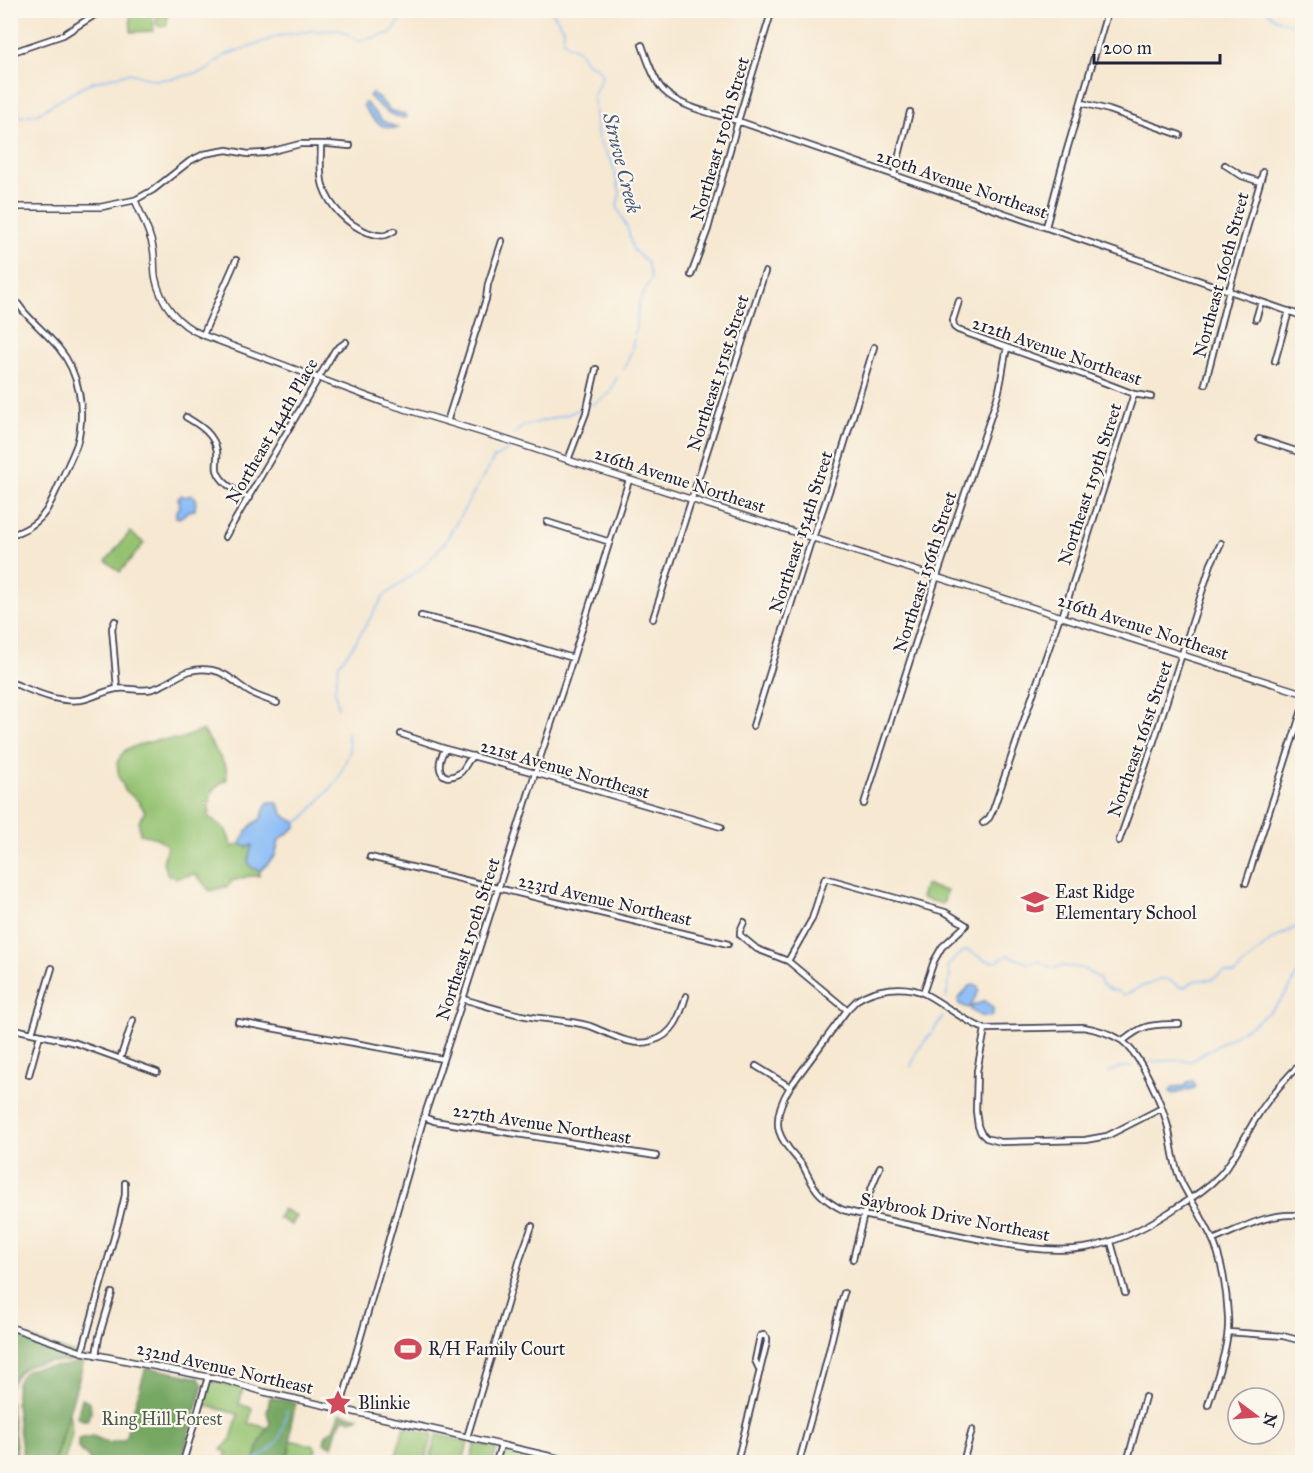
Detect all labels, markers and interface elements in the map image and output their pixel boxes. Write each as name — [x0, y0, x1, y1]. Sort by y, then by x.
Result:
scale bar — [1094, 27, 1220, 65]
text: 200 m — [1103, 37, 1152, 59]
street label: Northeast 150th Street — [686, 54, 754, 224]
water label: Struve Creek — [598, 109, 646, 216]
street label: 210th Avenue Northeast — [873, 144, 1051, 224]
street label: Northeast 160th Street — [1188, 189, 1254, 360]
street label: Northeast 151st Street — [682, 291, 754, 454]
street label: 212th Avenue Northeast — [969, 312, 1145, 391]
street label: Northeast 144th Place — [221, 354, 323, 508]
street label: Northeast 159th Street — [1053, 400, 1127, 568]
street label: 216th Avenue Northeast — [592, 442, 769, 518]
street label: Northeast 154th Street — [764, 448, 838, 616]
street label: Northeast 156th Street — [888, 488, 962, 656]
street label: 216th Avenue Northeast — [1055, 589, 1232, 665]
street label: Northeast 161st Street — [1103, 657, 1177, 820]
street label: 221st Avenue Northeast — [478, 734, 653, 804]
street label: Northeast 150th Street — [431, 854, 505, 1023]
street label: 223rd Avenue Northeast — [516, 869, 695, 931]
place label: East Ridge Elementary School — [1055, 881, 1197, 924]
school or university icon: East Ridge Elementary School — [1020, 887, 1050, 917]
street label: 227th Avenue Northeast — [451, 1099, 633, 1149]
street label: Saybrook Drive Northeast — [858, 1188, 1052, 1246]
sports icon: R/H Family Court — [393, 1334, 423, 1364]
street label: 232nd Avenue Northeast — [134, 1337, 316, 1399]
place label: R/H Family Court — [428, 1338, 566, 1360]
north arrow — [1226, 1386, 1286, 1446]
place icon: Blinkie — [323, 1388, 353, 1418]
place label: Blinkie — [358, 1392, 410, 1414]
park label: Ring Hill Forest — [101, 1408, 223, 1431]
text: N — [1259, 1411, 1281, 1430]

